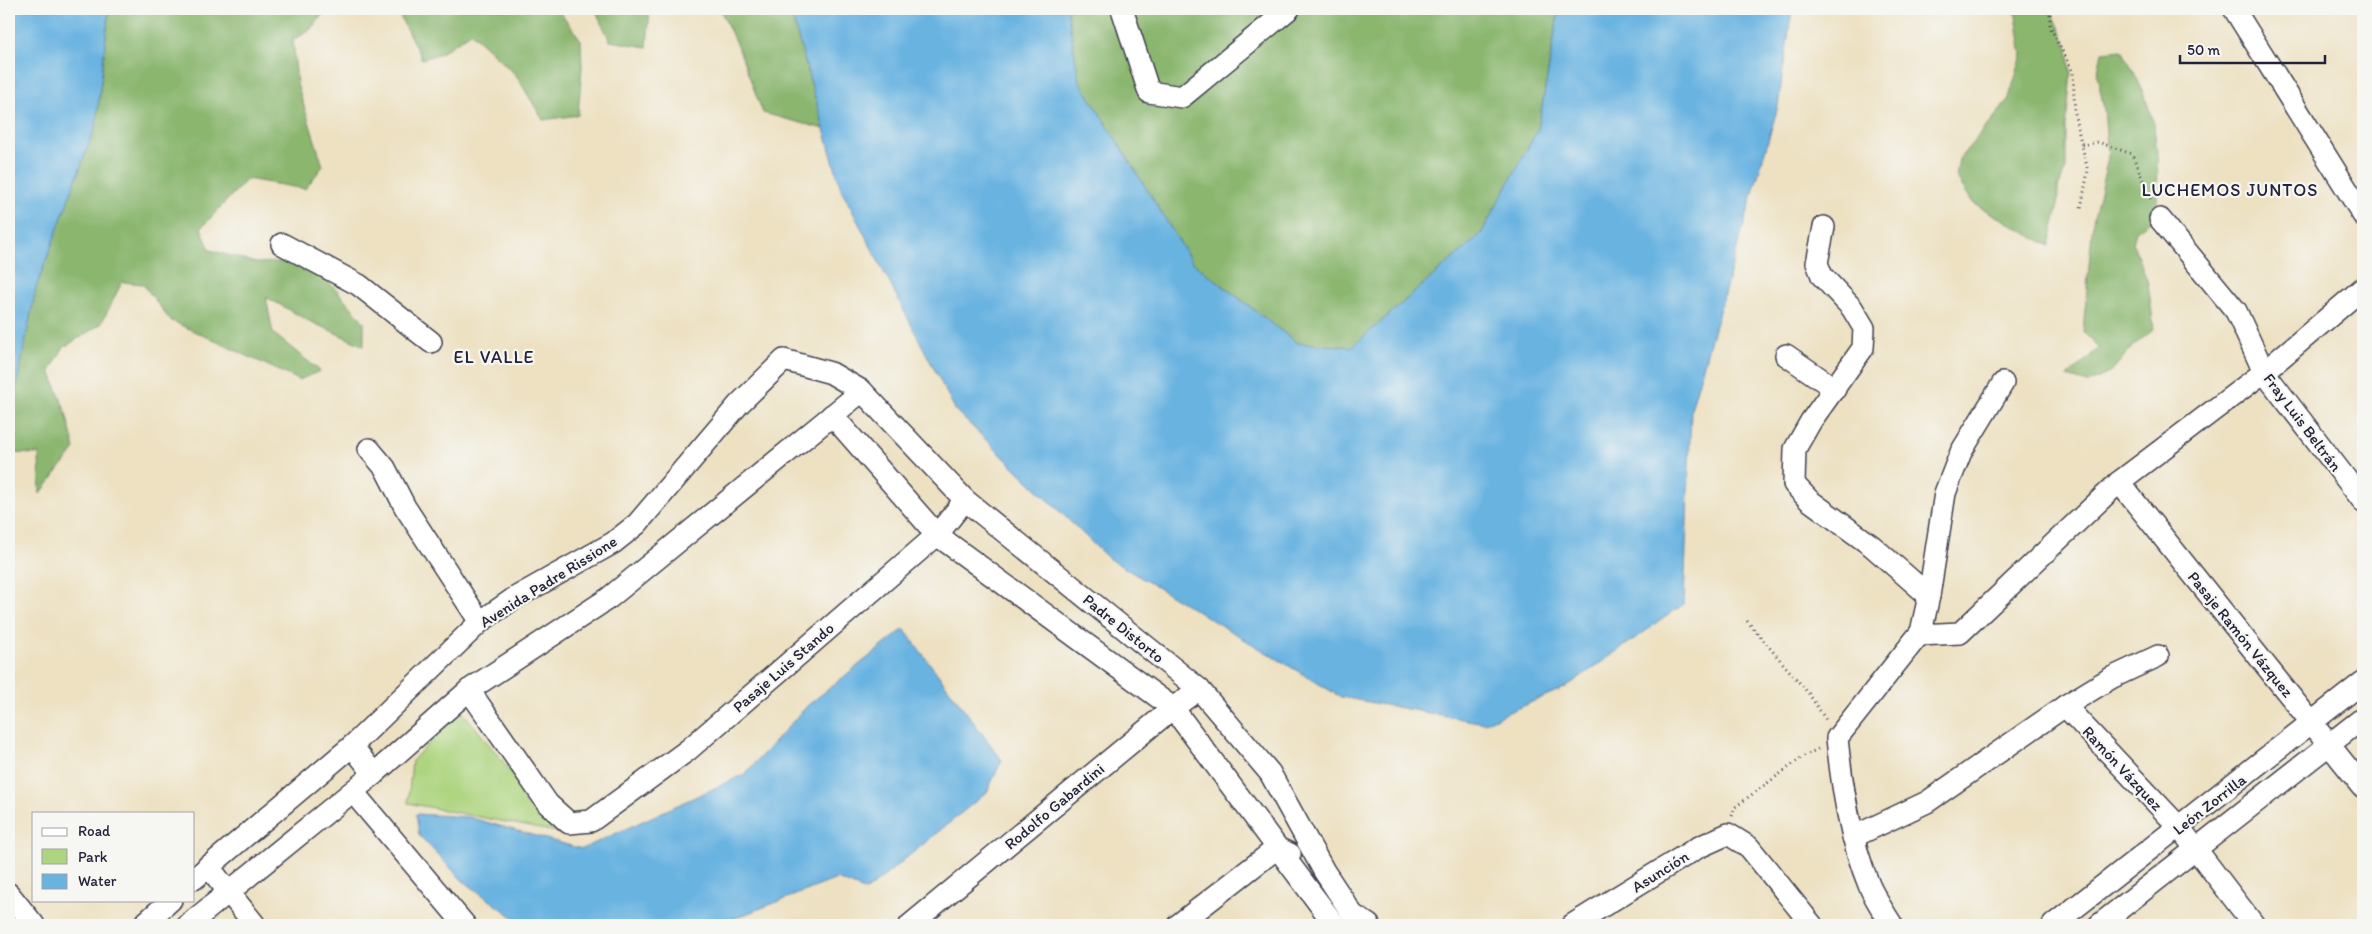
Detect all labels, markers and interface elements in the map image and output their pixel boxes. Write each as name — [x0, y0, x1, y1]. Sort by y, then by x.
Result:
scale bar — [2180, 32, 2324, 64]
text: 50 m — [2187, 41, 2220, 59]
district label: LUCHEMOS JUNTOS — [2142, 179, 2318, 201]
district label: EL VALLE — [454, 346, 534, 368]
street label: Fray Luis Beltrán — [2260, 370, 2346, 475]
street label: Avenida Padre Rissione — [476, 531, 621, 631]
street label: Pasaje Ramón Vázquez — [2184, 567, 2298, 702]
street label: Padre Distorto — [1079, 590, 1168, 667]
street label: Pasaje Luis Stando — [729, 618, 838, 716]
street label: Ramón Vázquez — [2079, 722, 2167, 815]
street label: Rodolfo Gabardini — [1001, 759, 1108, 854]
street label: León Zorrilla — [2169, 770, 2250, 839]
legend — [32, 812, 195, 902]
text: Road — [78, 822, 111, 840]
street label: Asunción — [1628, 847, 1692, 896]
text: Park — [78, 848, 108, 866]
text: Water — [78, 872, 117, 890]

